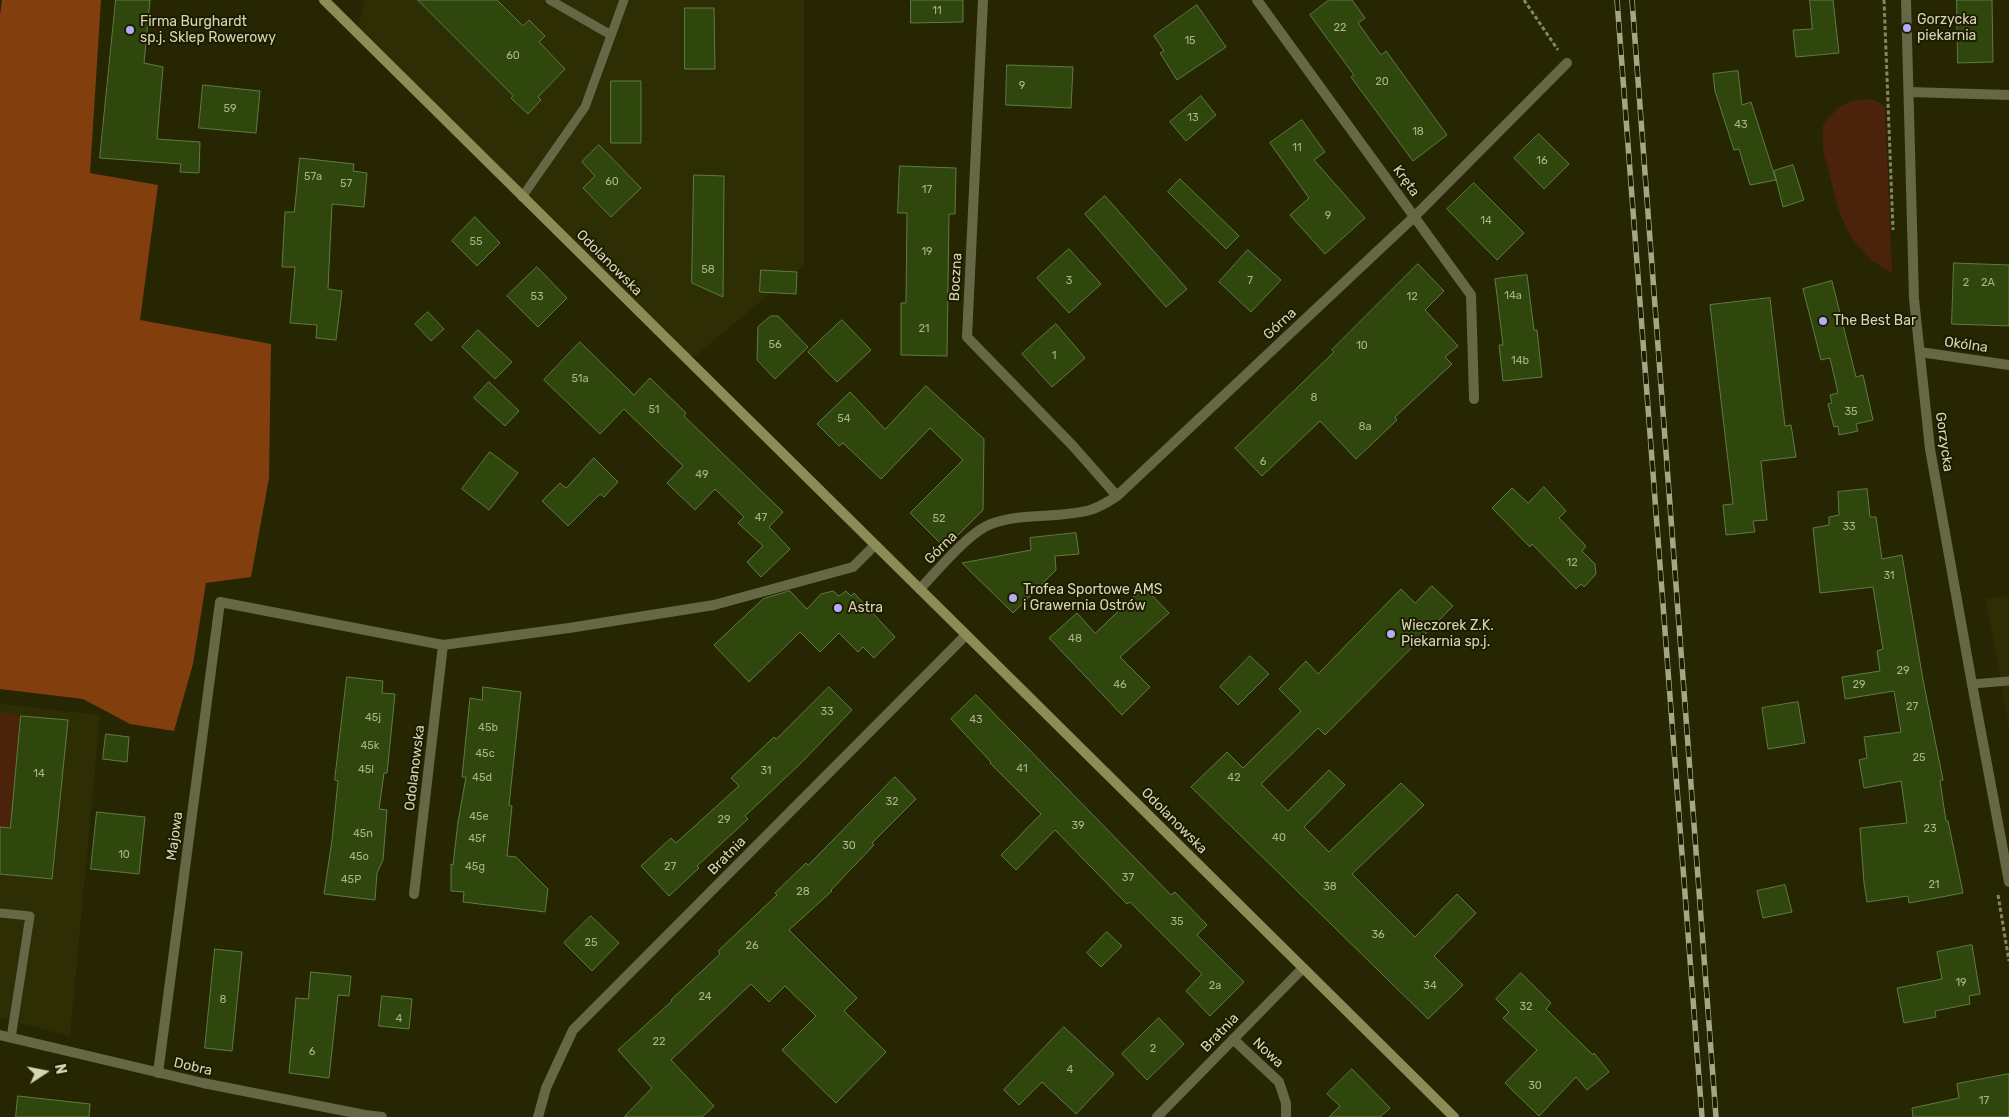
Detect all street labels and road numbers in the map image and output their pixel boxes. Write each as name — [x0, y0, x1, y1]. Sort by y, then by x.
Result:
street label: Kręta — [1389, 162, 1423, 200]
street label: Odolanowska — [573, 227, 645, 299]
street label: Boczna — [946, 252, 966, 302]
street label: Górna — [1260, 305, 1300, 343]
street label: Okólna — [1943, 334, 1989, 356]
street label: Gorzycka — [1932, 411, 1956, 473]
street label: Górna — [921, 528, 961, 568]
street label: Odolanowska — [401, 724, 429, 812]
street label: Odolanowska — [1138, 785, 1210, 857]
street label: Majowa — [163, 811, 187, 861]
street label: Bratnia — [704, 833, 750, 879]
street label: Bratnia — [1198, 1010, 1242, 1056]
street label: Nowa — [1249, 1034, 1287, 1072]
street label: Dobra — [172, 1054, 214, 1080]

